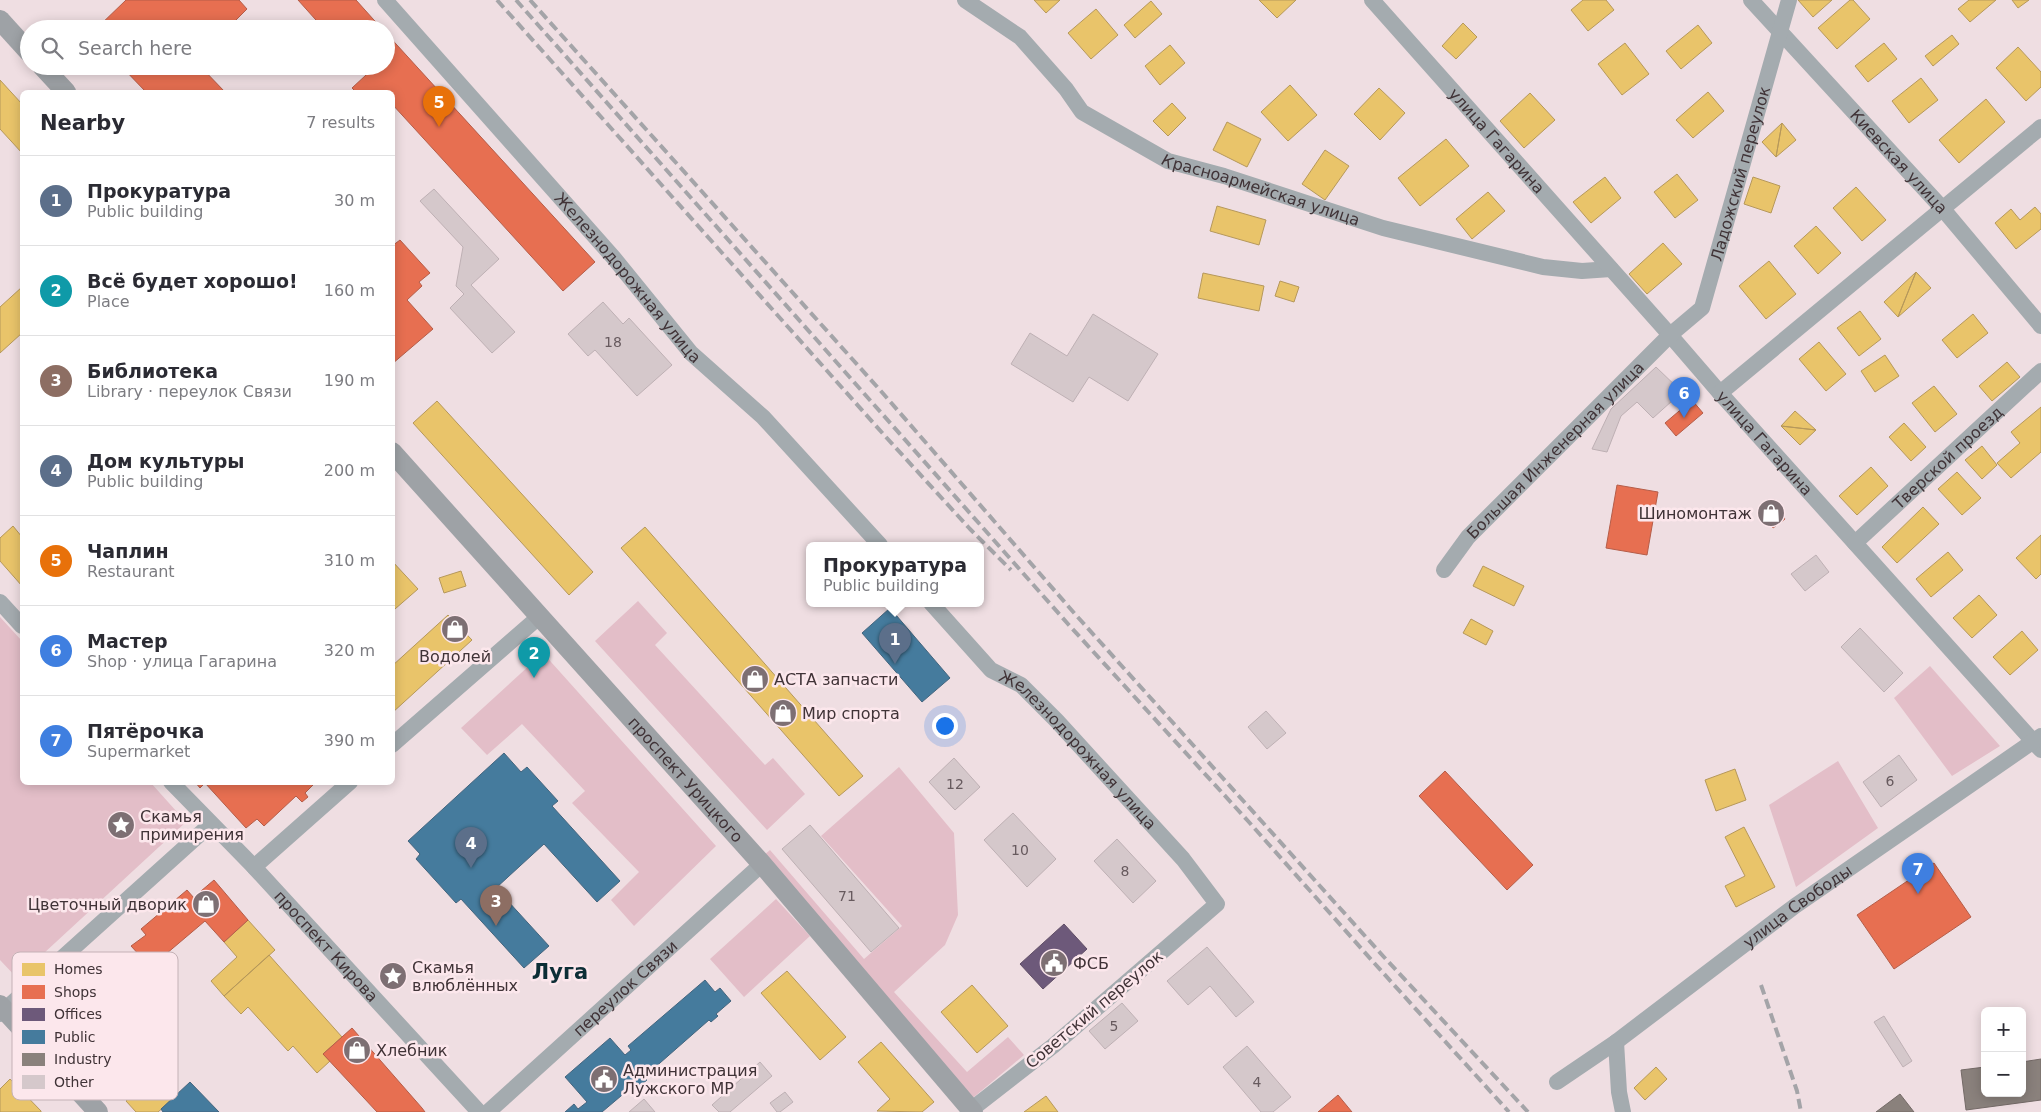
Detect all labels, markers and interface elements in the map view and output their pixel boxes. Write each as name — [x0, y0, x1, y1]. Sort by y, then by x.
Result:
search box — [20, 20, 395, 75]
icon: search — [38, 34, 66, 62]
text: Search here — [78, 37, 192, 59]
street label: улица Гагарина — [1445, 84, 1548, 197]
street label: Ладожский переулок — [1707, 84, 1774, 263]
pin: 5 — [423, 86, 455, 127]
street label: Киевская улица — [1846, 106, 1951, 218]
text: Nearby — [40, 111, 125, 135]
text: 7 results — [306, 113, 375, 132]
street label: Красноармейская улица — [1158, 150, 1362, 230]
text: Прокуратура — [87, 180, 231, 202]
street label: Железнодорожная улица — [550, 189, 705, 367]
text: 1 — [50, 191, 62, 210]
text: 30 m — [334, 191, 375, 210]
text: Public building — [87, 202, 204, 221]
text: Всё будет хорошо! — [87, 270, 298, 292]
text: 2 — [50, 281, 62, 300]
text: 160 m — [324, 281, 375, 300]
text: Place — [87, 292, 130, 311]
house number: 18 — [604, 334, 622, 350]
street label: Большая Инженерная улица — [1463, 358, 1648, 543]
text: Библиотека — [87, 360, 218, 382]
text: 3 — [50, 371, 62, 390]
text: 190 m — [324, 371, 375, 390]
pin: 6 — [1668, 377, 1700, 418]
text: Library · переулок Связи — [87, 382, 292, 401]
street label: улица Гагарина — [1712, 387, 1817, 500]
street label: Тверской проезд — [1888, 402, 2007, 514]
text: Дом культуры — [87, 450, 245, 472]
text: 4 — [50, 461, 62, 480]
text: 200 m — [324, 461, 375, 480]
text: Public building — [87, 472, 204, 491]
shop icon: Шиномонтаж — [1756, 498, 1786, 528]
place label: Шиномонтаж — [1638, 504, 1752, 523]
text: Чаплин — [87, 540, 169, 562]
popup — [806, 542, 984, 607]
text: 5 — [50, 551, 62, 570]
text: 310 m — [324, 551, 375, 570]
text: Прокуратура — [823, 554, 967, 576]
text: Restaurant — [87, 562, 175, 581]
text: Public building — [823, 576, 939, 595]
shop icon: Водолей — [440, 614, 470, 644]
pin: 1 — [879, 623, 911, 664]
text: Мастер — [87, 630, 168, 652]
pin: 2 — [518, 637, 550, 678]
text: 6 — [50, 641, 62, 660]
text: 320 m — [324, 641, 375, 660]
place label: Водолей — [419, 647, 491, 666]
text: Shop · улица Гагарина — [87, 652, 277, 671]
shop icon: АСТА запчасти — [740, 664, 770, 694]
street label: Железнодорожная улица — [996, 667, 1160, 833]
place label: АСТА запчасти — [774, 670, 898, 689]
shop icon: Мир спорта — [768, 698, 798, 728]
place label: Мир спорта — [802, 704, 900, 723]
street label: проспект Урицкого — [624, 713, 747, 846]
your location — [932, 713, 958, 739]
text: Пятёрочка — [87, 720, 204, 742]
text: 7 — [50, 731, 62, 750]
text: 390 m — [324, 731, 375, 750]
text: Supermarket — [87, 742, 190, 761]
house number: 6 — [1886, 773, 1895, 789]
house number: 12 — [946, 776, 964, 792]
place label: Скамья примирения — [140, 807, 244, 844]
place icon: Скамья примирения — [106, 810, 136, 840]
pin: 4 — [455, 827, 487, 868]
house number: 10 — [1011, 842, 1029, 858]
pin: 7 — [1902, 853, 1934, 894]
street label: улица Свободы — [1739, 861, 1856, 952]
house number: 8 — [1121, 863, 1129, 879]
pin: 3 — [480, 885, 512, 926]
street label: проспект Кирова — [270, 887, 382, 1006]
house number: 71 — [838, 888, 856, 904]
shop icon: Цветочный дворик — [191, 889, 221, 919]
place label: Цветочный дворик — [28, 895, 187, 914]
street label: переулок Связи — [570, 936, 681, 1040]
street label: Советский переулок — [1022, 946, 1167, 1072]
public building icon: ФСБ — [1039, 948, 1069, 978]
legend — [12, 952, 178, 1100]
place label: ФСБ — [1073, 954, 1109, 973]
place label: Скамья влюблённых — [412, 958, 518, 995]
district label: Луга — [532, 960, 588, 984]
text: Homes — [54, 961, 103, 977]
place icon: Скамья влюблённых — [378, 961, 408, 991]
text: Shops — [54, 984, 97, 1000]
text: Offices — [54, 1006, 102, 1022]
map controls — [1981, 1007, 2026, 1097]
button: + — [1981, 1007, 2026, 1052]
house number: 5 — [1110, 1018, 1118, 1034]
text: Public — [54, 1029, 95, 1045]
shop icon: Хлебник — [342, 1035, 372, 1065]
place label: Хлебник — [376, 1041, 448, 1060]
text: Industry — [54, 1051, 112, 1067]
button: − — [1981, 1052, 2026, 1097]
place label: Администрация Лужского МР — [623, 1061, 757, 1098]
public building icon: Администрация Лужского МР — [589, 1064, 619, 1094]
text: Other — [54, 1074, 94, 1090]
house number: 4 — [1253, 1074, 1262, 1090]

